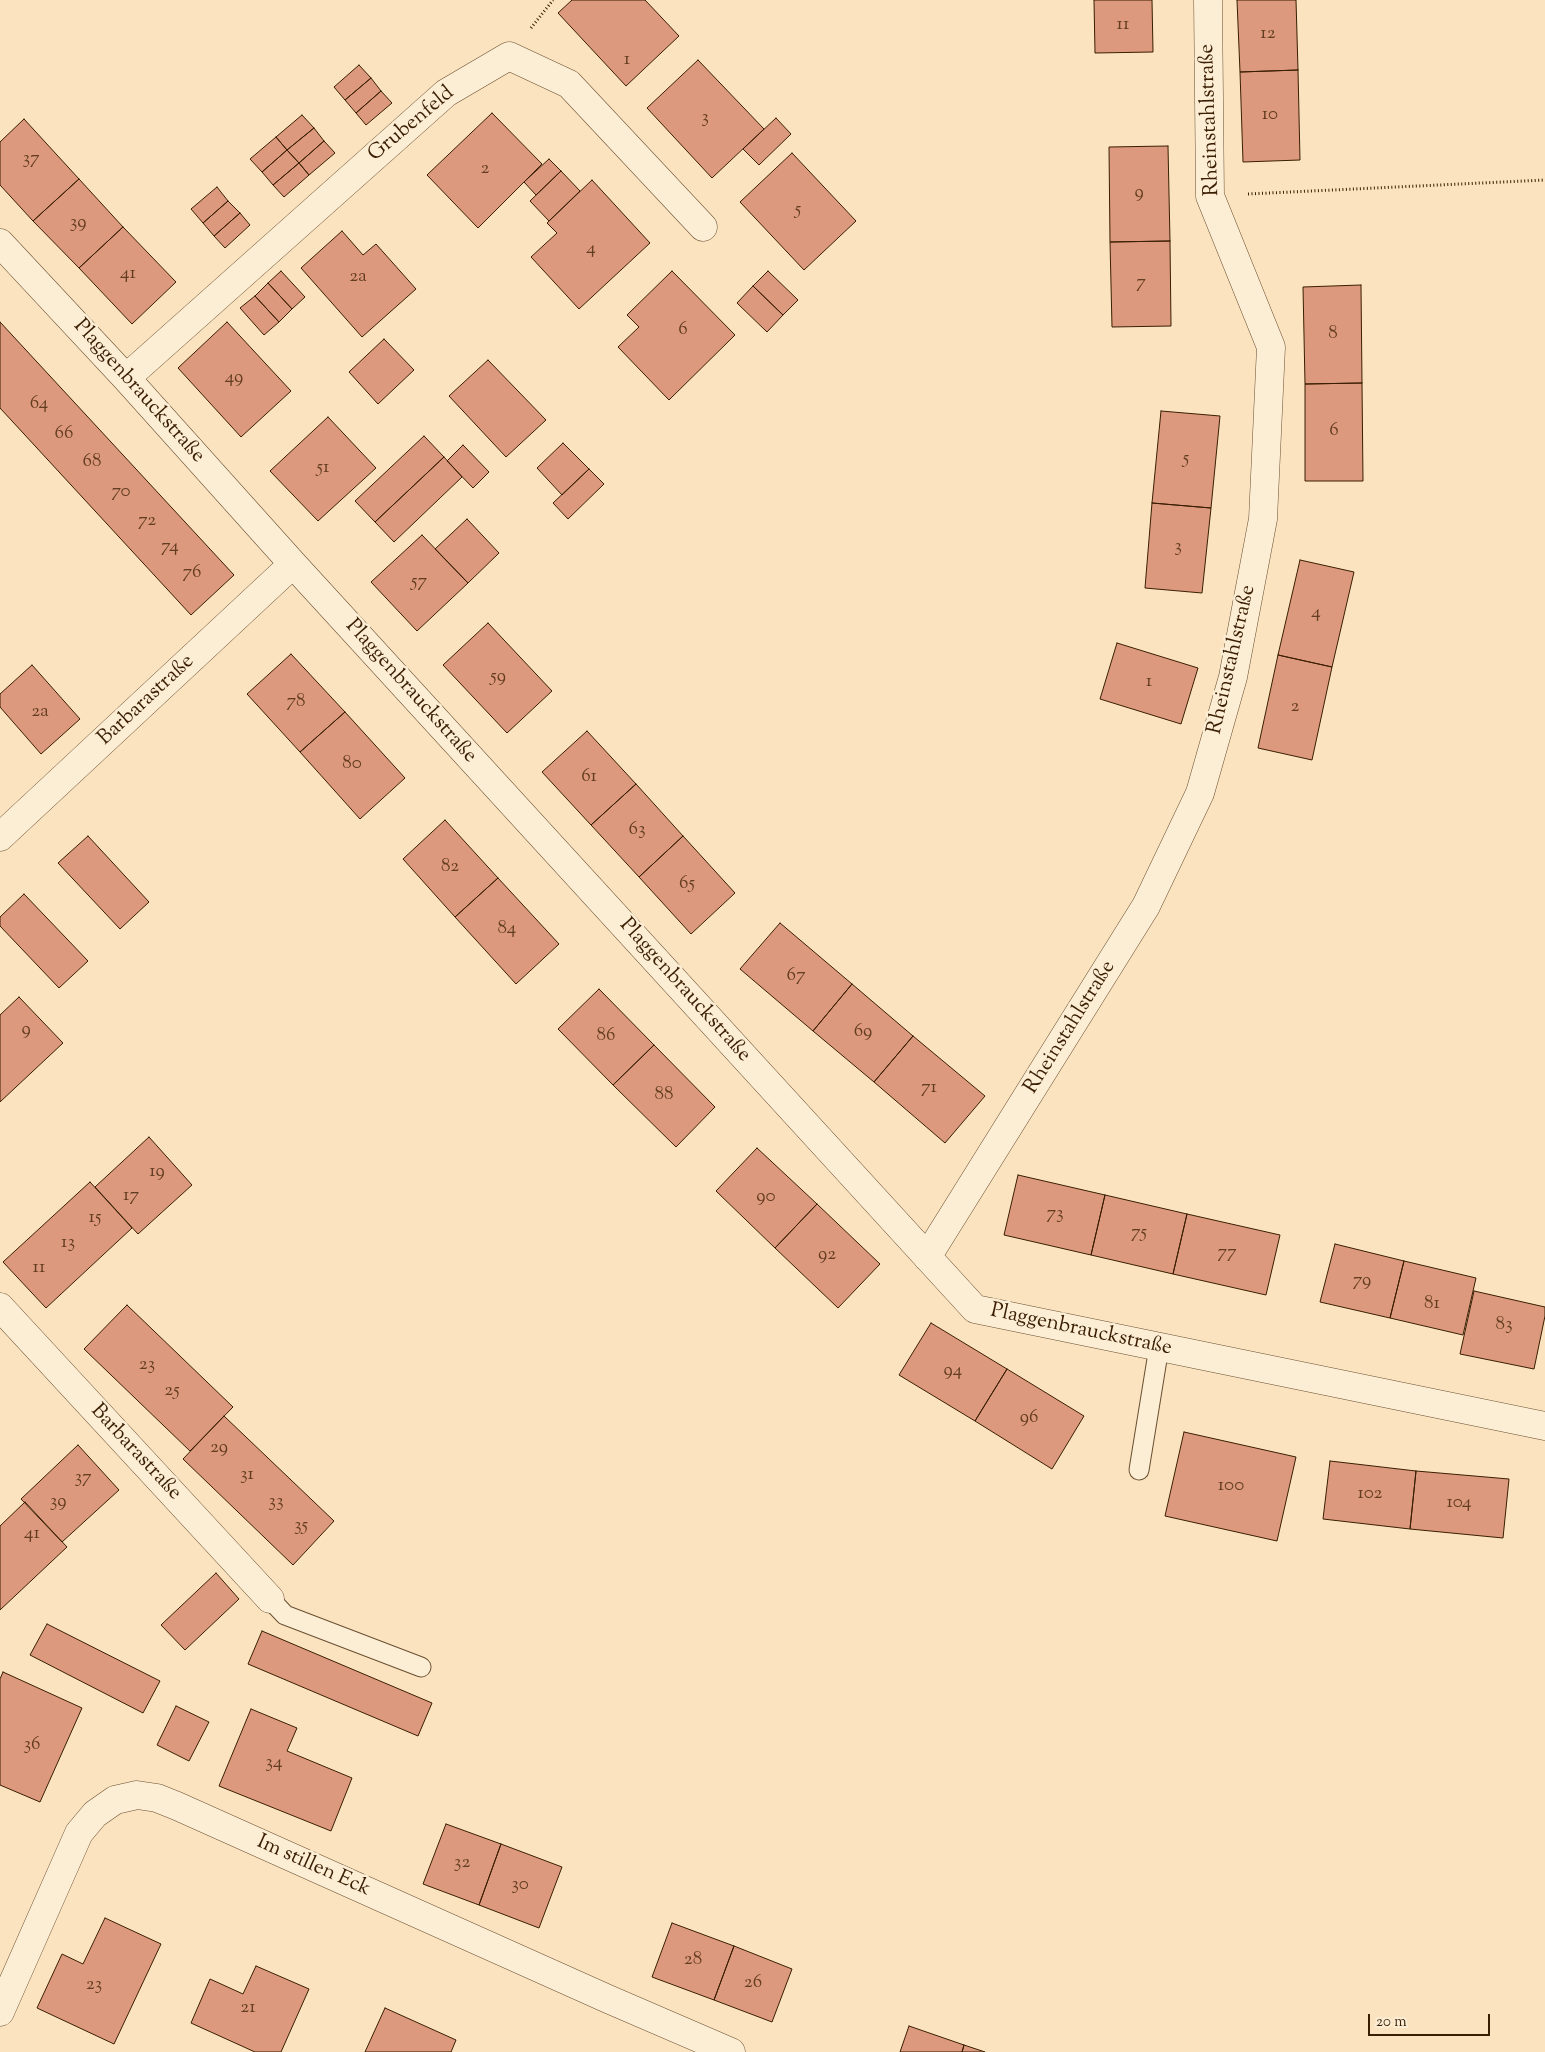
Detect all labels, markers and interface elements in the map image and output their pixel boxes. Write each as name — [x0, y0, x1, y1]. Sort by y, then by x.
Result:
house number: 11 — [1117, 15, 1129, 37]
house number: 12 — [1260, 24, 1276, 46]
street label: Rheinstahlstraße — [1196, 43, 1226, 197]
house number: 1 — [624, 50, 630, 72]
street label: Grubenfeld — [364, 82, 460, 168]
house number: 10 — [1262, 105, 1278, 127]
house number: 3 — [701, 108, 709, 130]
house number: 37 — [22, 149, 40, 171]
house number: 2 — [481, 159, 489, 181]
house number: 9 — [1134, 183, 1144, 205]
house number: 5 — [795, 200, 801, 222]
house number: 39 — [70, 213, 86, 235]
house number: 4 — [586, 239, 596, 261]
house number: 41 — [120, 264, 136, 286]
house number: 2a — [349, 267, 367, 289]
house number: 7 — [1136, 273, 1146, 295]
street label: Plaggenbrauckstraße — [67, 315, 209, 469]
house number: 6 — [678, 320, 688, 342]
house number: 8 — [1328, 324, 1338, 346]
house number: 49 — [225, 368, 243, 390]
house number: 64 — [30, 394, 48, 416]
house number: 6 — [1329, 421, 1339, 443]
house number: 66 — [55, 424, 73, 446]
house number: 5 — [1183, 449, 1189, 471]
house number: 68 — [83, 452, 101, 474]
house number: 51 — [317, 458, 329, 480]
house number: 70 — [111, 482, 131, 504]
house number: 72 — [138, 511, 156, 533]
house number: 74 — [161, 537, 179, 559]
house number: 3 — [1174, 537, 1182, 559]
house number: 76 — [183, 563, 201, 585]
house number: 57 — [411, 572, 427, 594]
street label: Rheinstahlstraße — [1204, 583, 1262, 737]
house number: 4 — [1311, 603, 1321, 625]
street label: Plaggenbrauckstraße — [339, 615, 481, 769]
street label: Barbarastraße — [94, 650, 200, 752]
house number: 59 — [490, 667, 506, 689]
house number: 1 — [1146, 672, 1152, 694]
house number: 78 — [286, 692, 306, 714]
house number: 2 — [1291, 697, 1299, 719]
house number: 2a — [31, 702, 49, 724]
house number: 80 — [342, 754, 362, 776]
house number: 61 — [581, 767, 597, 789]
house number: 63 — [628, 820, 646, 842]
house number: 82 — [441, 857, 459, 879]
house number: 65 — [679, 874, 695, 896]
street label: Plaggenbrauckstraße — [613, 914, 755, 1068]
house number: 84 — [498, 919, 516, 941]
street label: Rheinstahlstraße — [1020, 957, 1122, 1099]
house number: 67 — [787, 966, 805, 988]
house number: 9 — [21, 1020, 31, 1042]
house number: 69 — [854, 1022, 872, 1044]
house number: 86 — [597, 1026, 615, 1048]
house number: 71 — [921, 1078, 937, 1100]
house number: 88 — [655, 1085, 673, 1107]
house number: 19 — [149, 1162, 165, 1184]
house number: 17 — [123, 1186, 139, 1208]
house number: 90 — [756, 1187, 776, 1209]
house number: 73 — [1046, 1204, 1064, 1226]
house number: 15 — [89, 1208, 101, 1230]
house number: 75 — [1131, 1223, 1147, 1245]
house number: 13 — [61, 1233, 75, 1255]
house number: 77 — [1217, 1243, 1237, 1265]
house number: 92 — [818, 1245, 836, 1267]
house number: 11 — [33, 1258, 45, 1280]
house number: 79 — [1353, 1271, 1371, 1293]
house number: 81 — [1424, 1294, 1440, 1316]
street label: Plaggenbrauckstraße — [988, 1299, 1174, 1363]
house number: 83 — [1495, 1315, 1513, 1337]
house number: 23 — [139, 1355, 155, 1377]
house number: 94 — [944, 1361, 962, 1383]
house number: 25 — [164, 1381, 180, 1403]
street label: Barbarastraße — [84, 1400, 186, 1506]
house number: 96 — [1020, 1408, 1038, 1430]
house number: 29 — [210, 1438, 228, 1460]
house number: 31 — [240, 1465, 254, 1487]
house number: 37 — [74, 1468, 92, 1490]
house number: 100 — [1218, 1476, 1244, 1498]
house number: 102 — [1357, 1484, 1383, 1506]
house number: 39 — [50, 1492, 66, 1514]
house number: 33 — [268, 1492, 284, 1514]
house number: 104 — [1447, 1493, 1471, 1515]
house number: 35 — [294, 1516, 308, 1538]
house number: 41 — [24, 1524, 40, 1546]
house number: 36 — [24, 1735, 40, 1757]
house number: 34 — [265, 1753, 283, 1775]
street label: Im stillen Eck — [252, 1831, 374, 1903]
house number: 32 — [454, 1853, 470, 1875]
house number: 30 — [511, 1875, 529, 1897]
house number: 28 — [684, 1950, 702, 1972]
house number: 26 — [744, 1973, 762, 1995]
house number: 23 — [86, 1975, 102, 1997]
house number: 21 — [240, 1998, 256, 2020]
scale bar — [1370, 2004, 1492, 2036]
text: 20 m — [1376, 2012, 1407, 2033]

